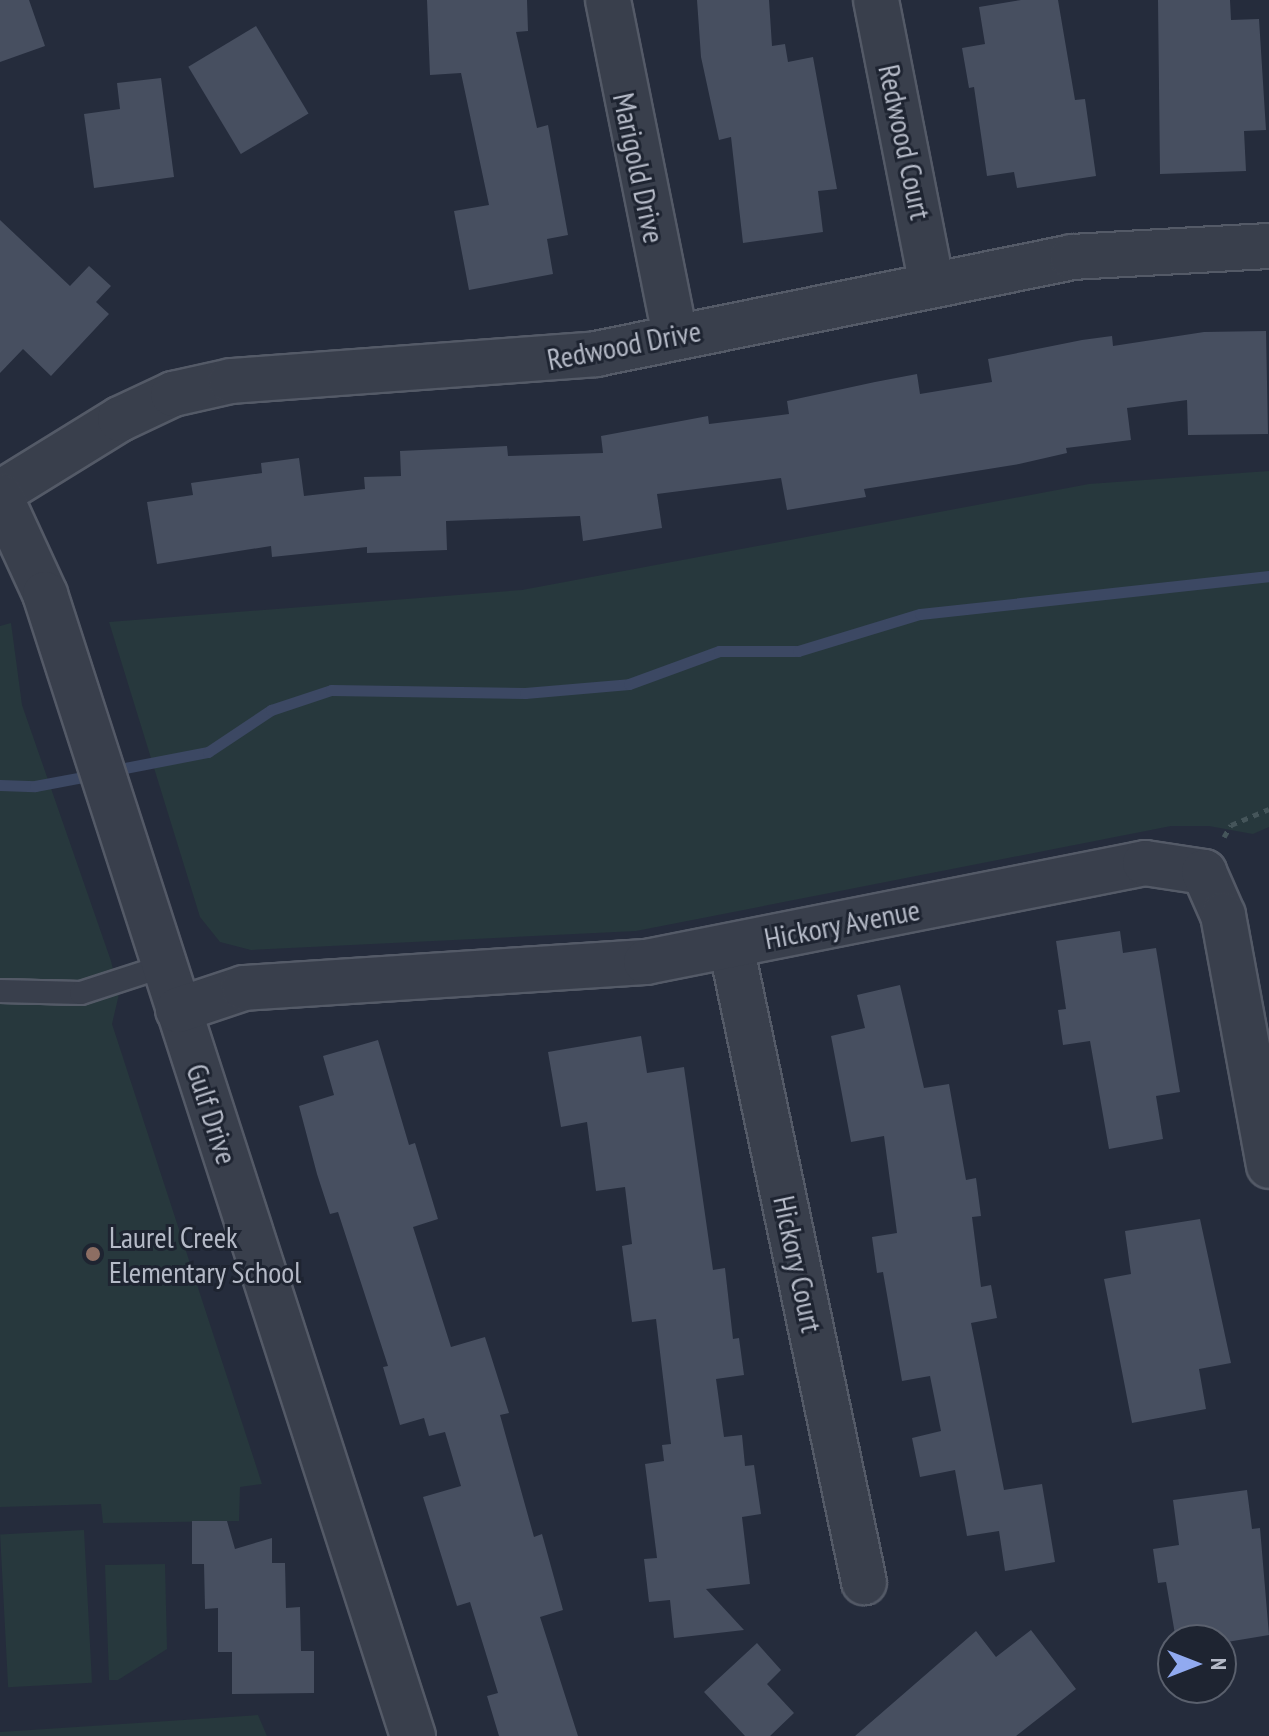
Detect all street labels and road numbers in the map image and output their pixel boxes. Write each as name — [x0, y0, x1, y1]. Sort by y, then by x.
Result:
street label: Redwood Court — [871, 61, 939, 223]
street label: Marigold Drive — [606, 90, 672, 246]
street label: Redwood Drive — [544, 312, 704, 378]
street label: Hickory Avenue — [760, 891, 924, 957]
street label: Gulf Drive — [179, 1059, 245, 1169]
street label: Hickory Court — [766, 1192, 830, 1336]

